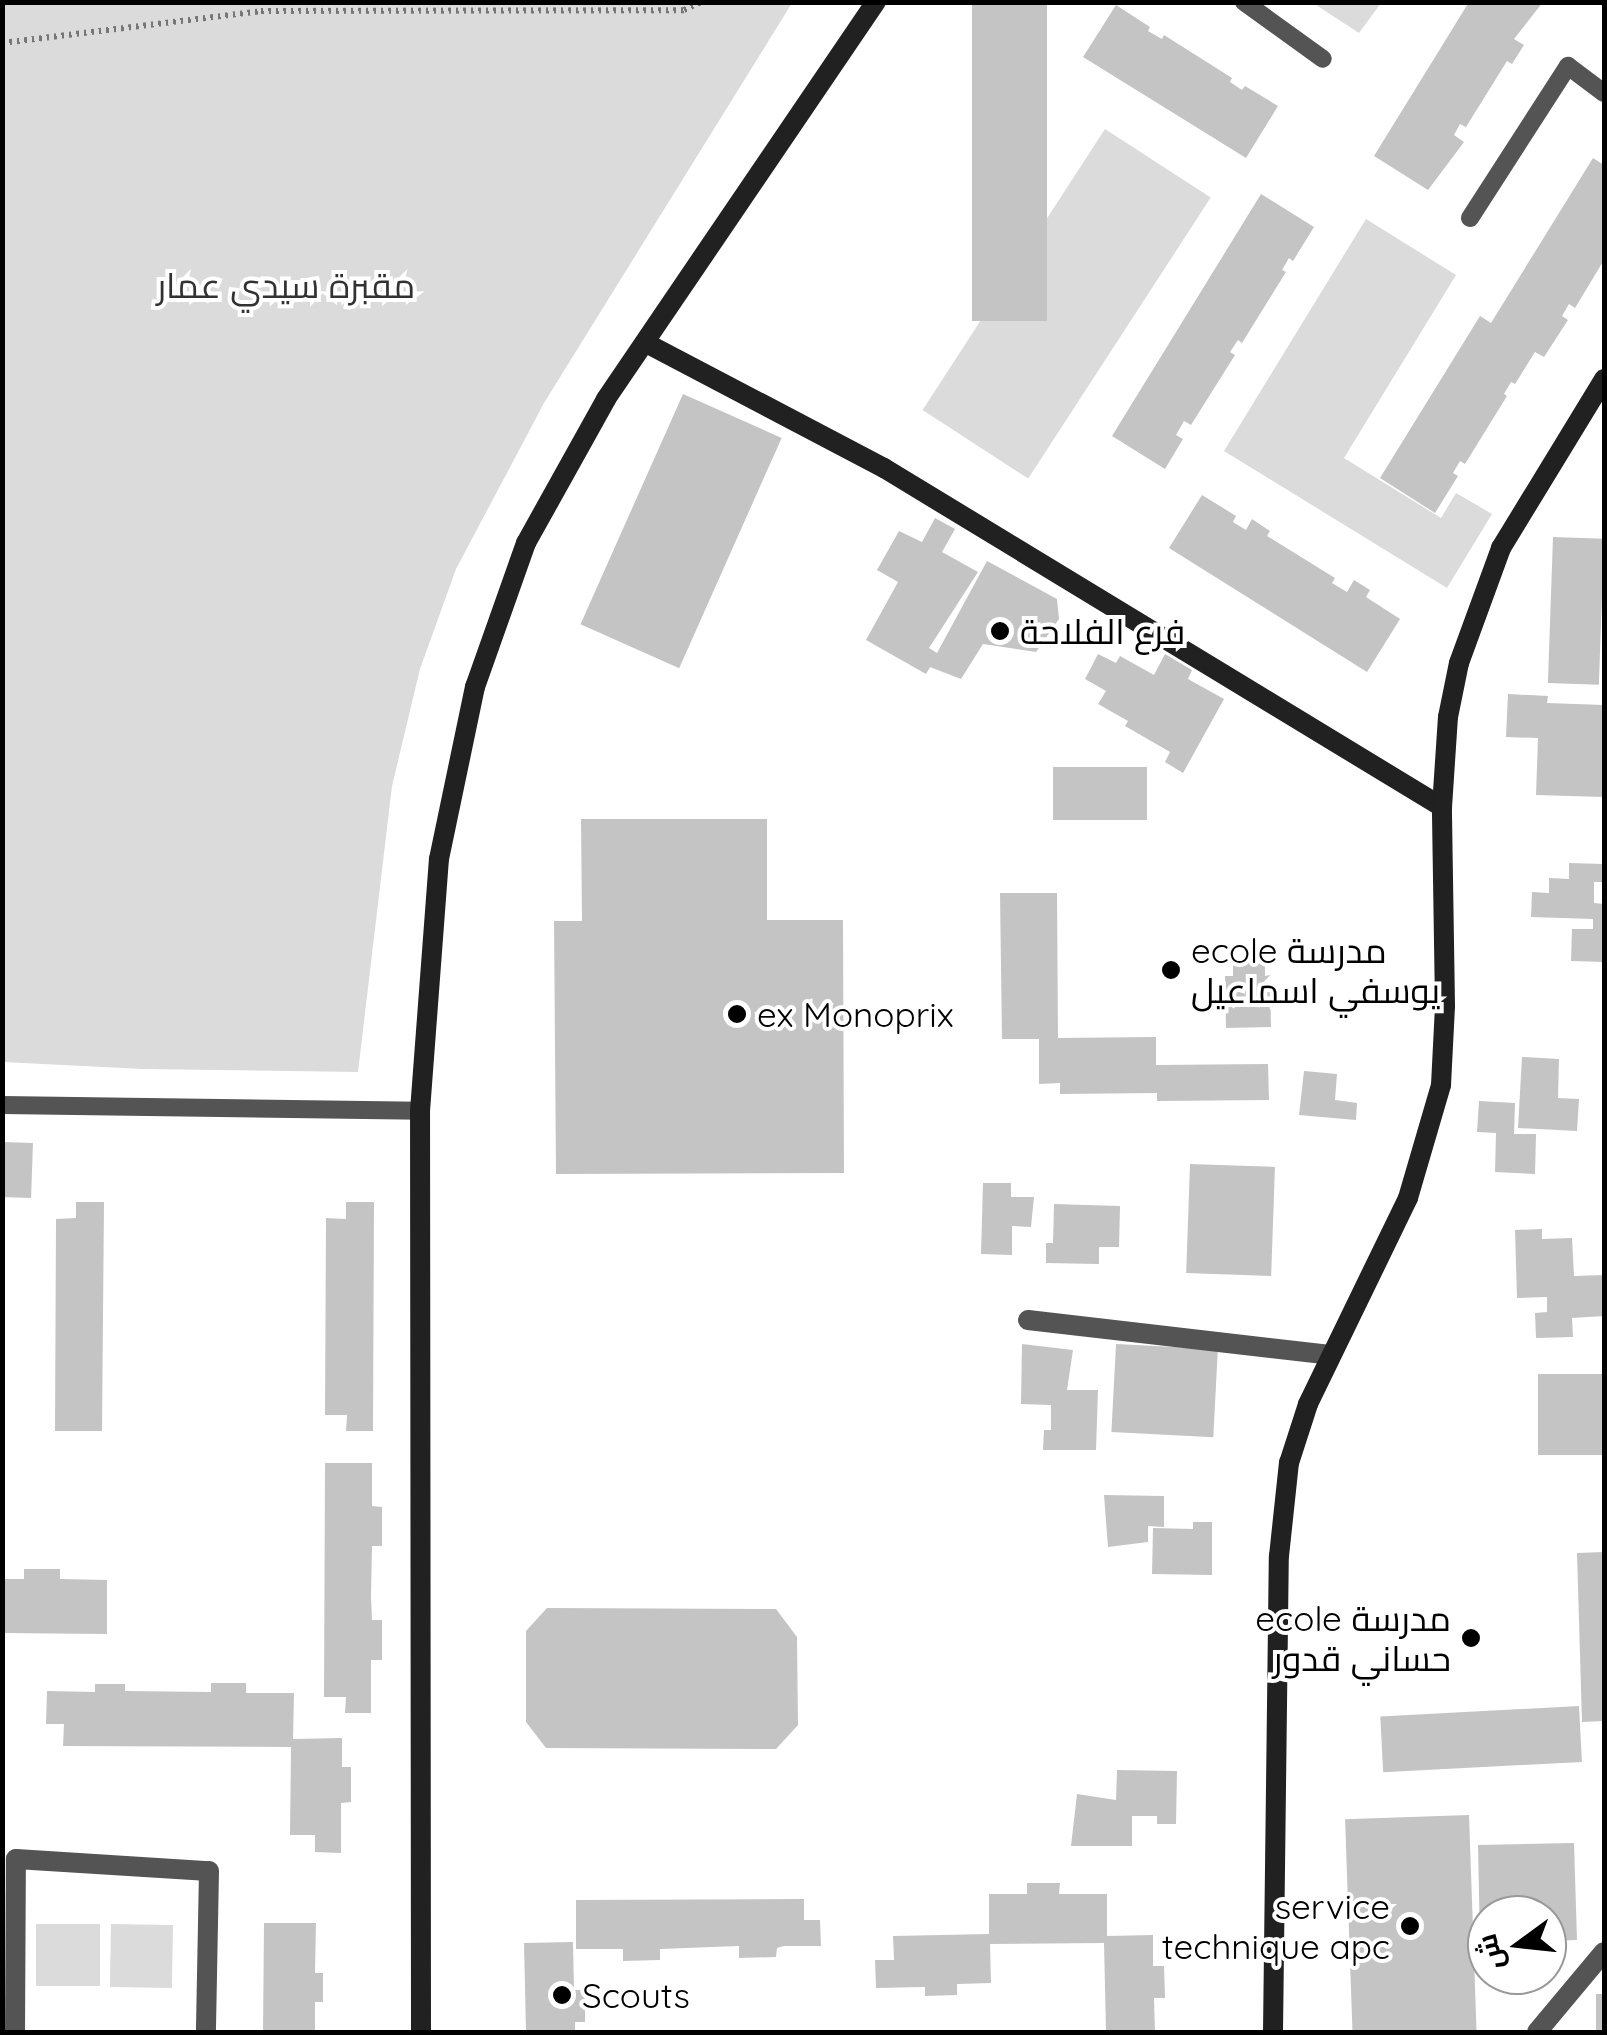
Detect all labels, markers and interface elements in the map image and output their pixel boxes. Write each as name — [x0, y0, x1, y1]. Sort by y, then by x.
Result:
park label: مقبرة سيدي عمار — [157, 264, 415, 306]
place label: فرع الفلاحة — [1020, 610, 1185, 652]
marker: فرع الفلاحة — [989, 620, 1011, 642]
place label: ecole مدرسة يوسفي اسماعيل — [1191, 929, 1440, 1011]
marker: ecole مدرسة يوسفي اسماعيل — [1160, 959, 1182, 981]
place label: ex Monoprix — [757, 993, 954, 1035]
marker: ex Monoprix — [726, 1003, 748, 1025]
place label: ecole مدرسة حساني قدور — [1255, 1597, 1451, 1679]
marker: ecole مدرسة حساني قدور — [1460, 1627, 1482, 1649]
place label: service technique apc — [1162, 1885, 1390, 1967]
north arrow — [1467, 1895, 1567, 1995]
marker: service technique apc — [1399, 1915, 1421, 1937]
text: ش — [1468, 1930, 1511, 1974]
place label: Scouts — [582, 1974, 690, 2016]
marker: Scouts — [551, 1984, 573, 2006]

